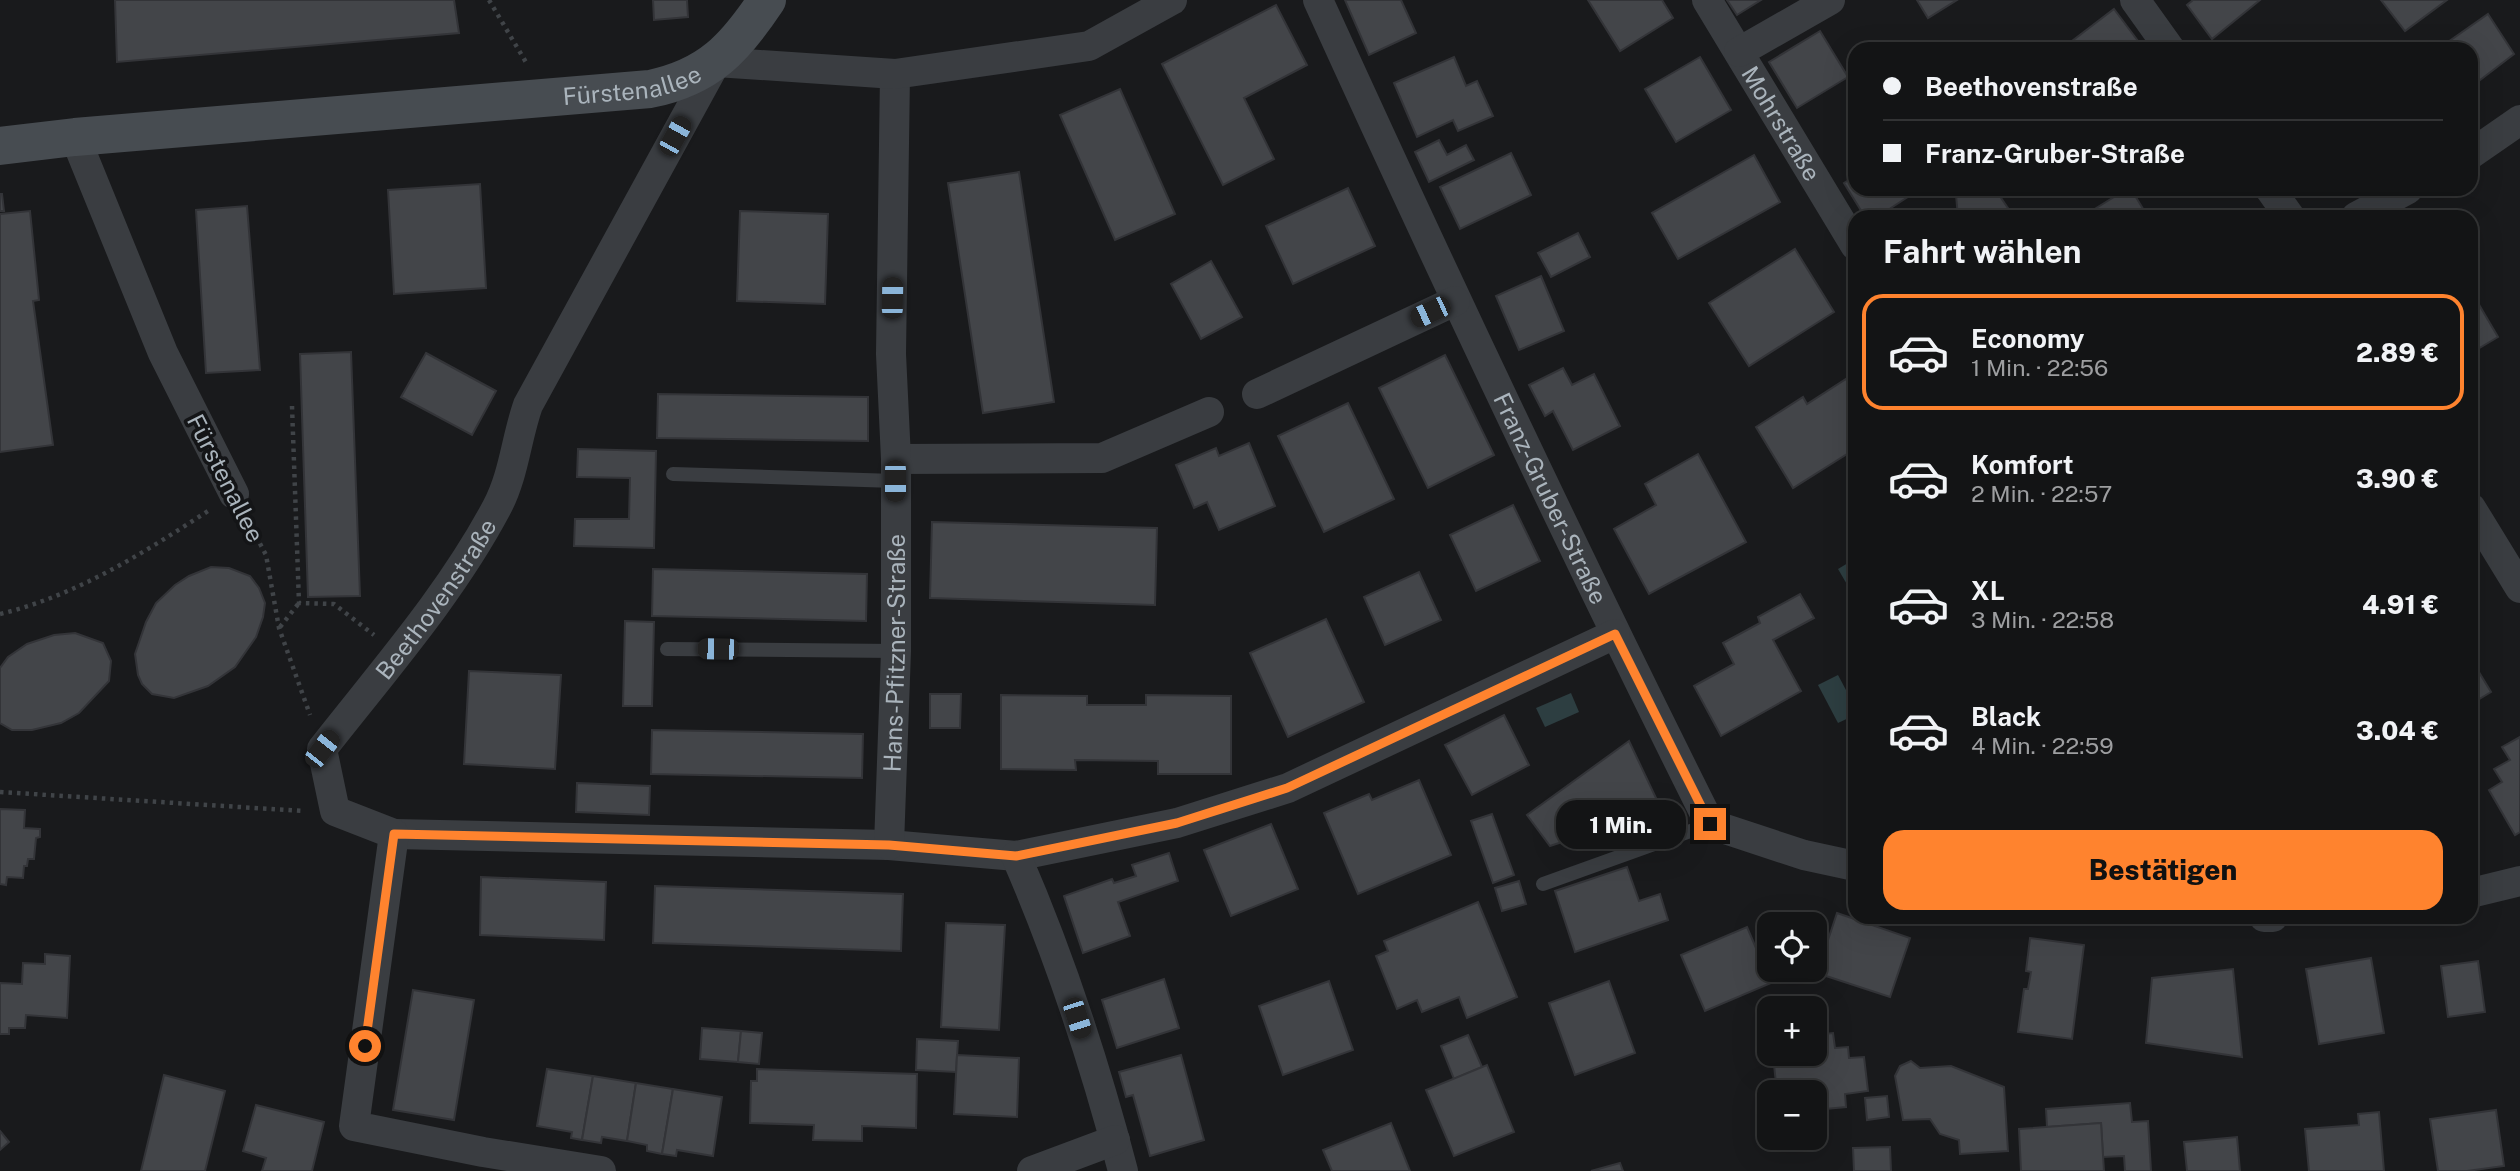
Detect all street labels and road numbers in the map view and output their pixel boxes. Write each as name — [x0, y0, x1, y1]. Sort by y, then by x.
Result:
street label: Fürstenallee — [562, 59, 706, 110]
street label: Mohrstraße — [1736, 61, 1827, 186]
street label: Franz-Gruber-Straße — [1488, 388, 1613, 608]
street label: Fürstenallee — [182, 409, 270, 547]
street label: Beethovenstraße — [369, 514, 502, 685]
street label: Hans-Pfitzner-Straße — [878, 534, 910, 773]

